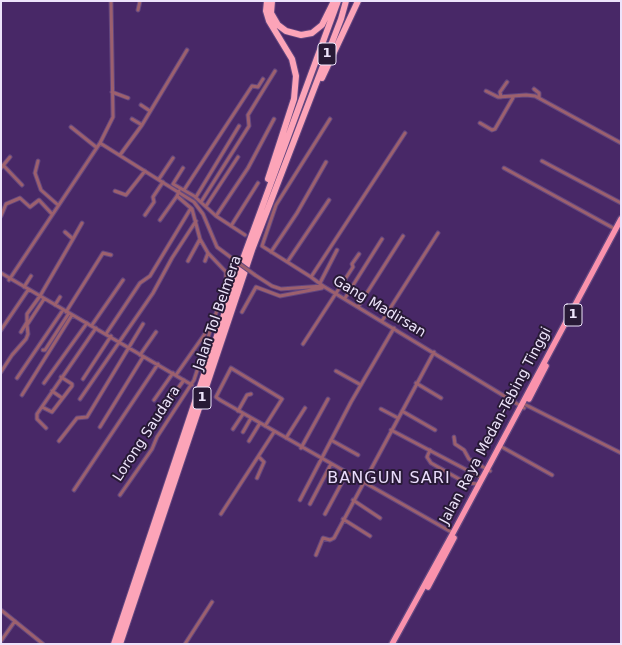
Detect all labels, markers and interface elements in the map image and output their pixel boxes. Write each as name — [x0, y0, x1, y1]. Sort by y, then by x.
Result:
road number: 1 — [318, 43, 336, 65]
street label: Jalan Tol Belmera — [190, 253, 246, 373]
street label: Gang Madirsan — [329, 273, 429, 341]
road number: 1 — [564, 304, 582, 326]
street label: Jalan Raya Medan-Tebing Tinggi — [437, 325, 555, 527]
street label: Lorong Saudara — [110, 383, 184, 485]
road number: 1 — [193, 387, 211, 409]
district label: BANGUN SARI — [327, 469, 451, 489]

